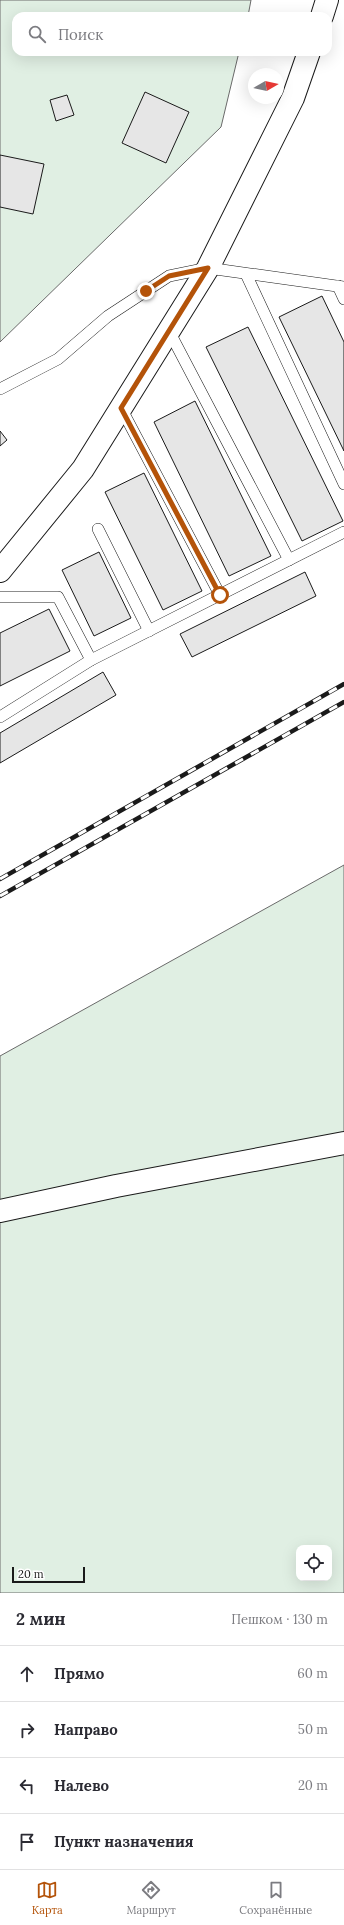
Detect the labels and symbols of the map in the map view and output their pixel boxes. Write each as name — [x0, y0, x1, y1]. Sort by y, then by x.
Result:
north arrow — [248, 68, 284, 104]
route end — [137, 282, 155, 300]
route start — [211, 586, 229, 604]
scale bar — [12, 1565, 85, 1584]

